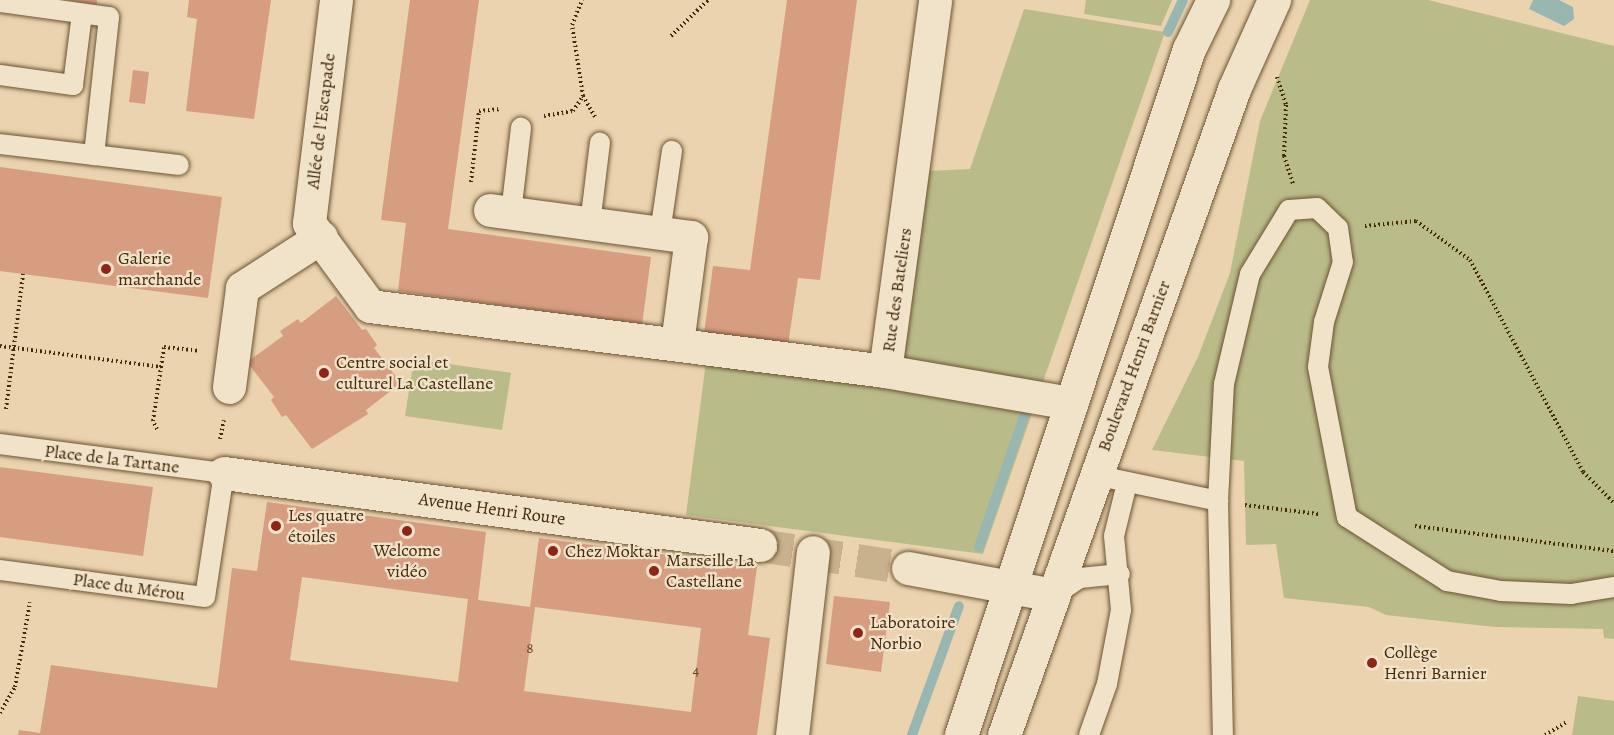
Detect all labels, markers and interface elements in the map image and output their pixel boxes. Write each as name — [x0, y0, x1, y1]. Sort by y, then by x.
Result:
street label: Allée de l'Escapade — [302, 52, 340, 190]
street label: Rue des Bateliers — [878, 227, 916, 353]
place label: Galerie marchande — [118, 248, 201, 290]
marker: Galerie marchande — [99, 262, 113, 276]
street label: Boulevard Henri Barnier — [1093, 278, 1175, 454]
place label: Centre social et culturel La Castellane — [336, 352, 493, 394]
marker: Centre social et culturel La Castellane — [317, 366, 331, 380]
street label: Place de la Tartane — [43, 440, 181, 478]
street label: Avenue Henri Roure — [417, 488, 567, 530]
place label: Les quatre étoiles — [288, 505, 364, 548]
marker: Les quatre étoiles — [269, 519, 283, 533]
marker: Welcome vidéo — [400, 524, 414, 538]
place label: Welcome vidéo — [373, 540, 441, 582]
place label: Chez Moktar — [565, 540, 660, 562]
marker: Chez Moktar — [546, 544, 560, 558]
place label: Marseille La Castellane — [666, 550, 755, 592]
marker: Marseille La Castellane — [647, 564, 661, 578]
street label: Place du Mérou — [72, 568, 186, 606]
place label: Laboratoire Norbio — [870, 612, 955, 654]
marker: Laboratoire Norbio — [851, 626, 865, 640]
house number: 8 — [526, 640, 534, 658]
place label: Collège Henri Barnier — [1384, 642, 1487, 684]
marker: Collège Henri Barnier — [1365, 656, 1379, 670]
house number: 4 — [693, 662, 699, 680]

